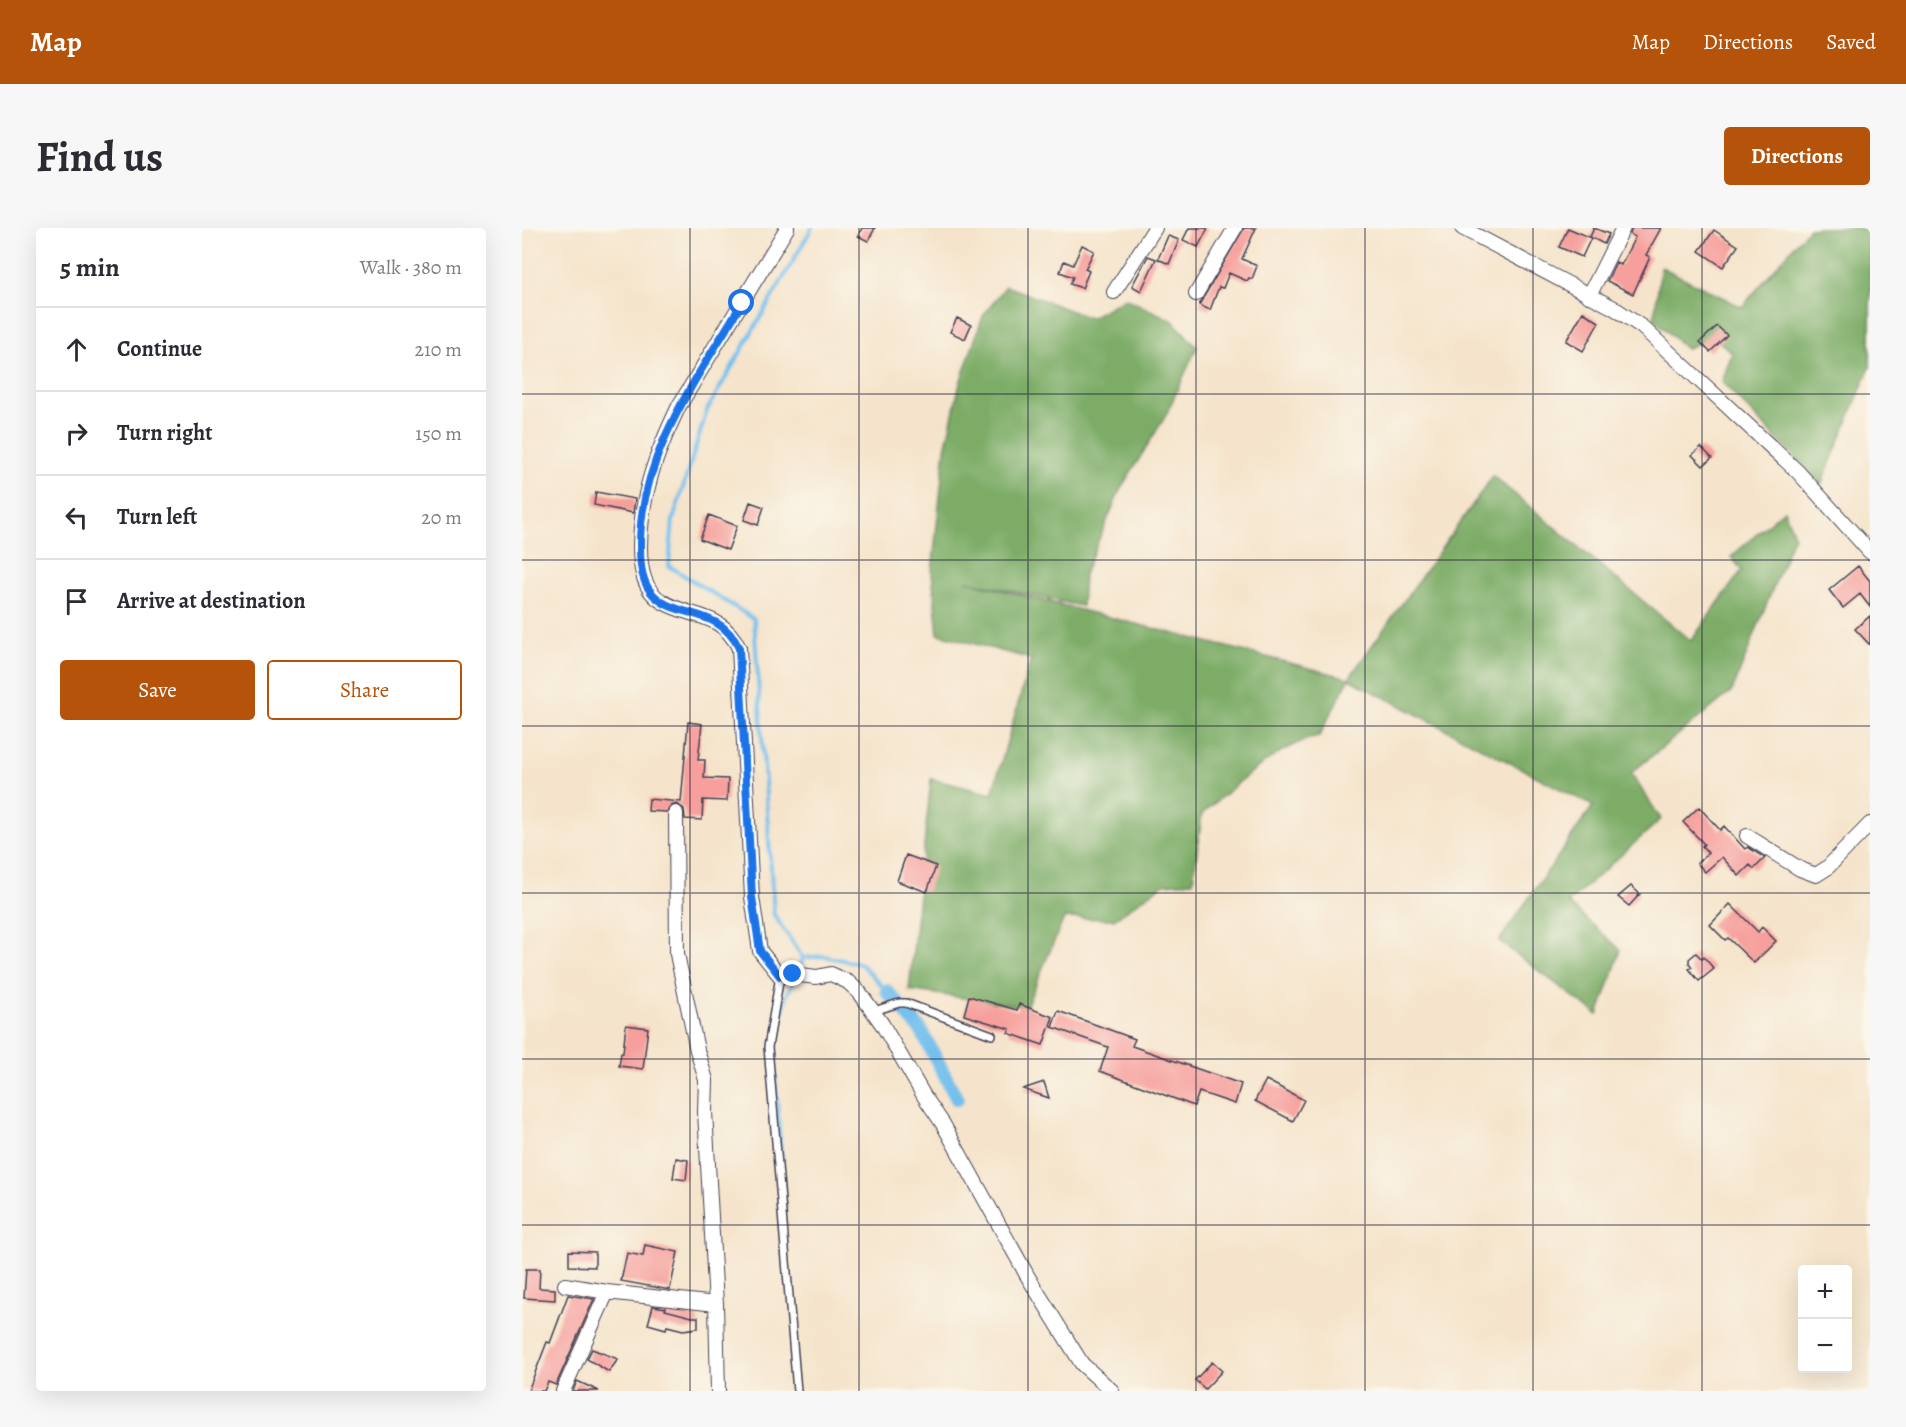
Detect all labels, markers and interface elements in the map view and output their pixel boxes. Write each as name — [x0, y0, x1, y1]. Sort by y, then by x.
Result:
text: Map — [30, 23, 82, 61]
text: Map — [1632, 28, 1670, 56]
text: Directions — [1703, 28, 1793, 56]
text: Saved — [1826, 28, 1876, 56]
button: Directions — [1724, 127, 1870, 185]
text: Find us — [36, 128, 163, 185]
text: 5 min — [60, 250, 120, 285]
text: Walk · 380 m — [360, 254, 462, 281]
route start — [728, 289, 754, 315]
icon: ahead — [60, 333, 93, 366]
text: Continue — [117, 334, 202, 364]
text: 210 m — [414, 336, 462, 363]
icon: right — [60, 417, 93, 450]
text: Turn right — [117, 418, 213, 448]
text: 150 m — [415, 420, 462, 447]
icon: left — [60, 501, 93, 534]
text: Turn left — [117, 502, 197, 532]
text: 20 m — [421, 504, 462, 531]
icon: arrive — [60, 585, 93, 618]
text: Arrive at destination — [117, 586, 306, 616]
button: Save — [60, 660, 255, 720]
button: Share — [267, 660, 462, 720]
route end — [779, 960, 805, 986]
map controls — [1798, 1265, 1852, 1373]
button: + — [1798, 1265, 1852, 1319]
button: − — [1798, 1319, 1852, 1373]

